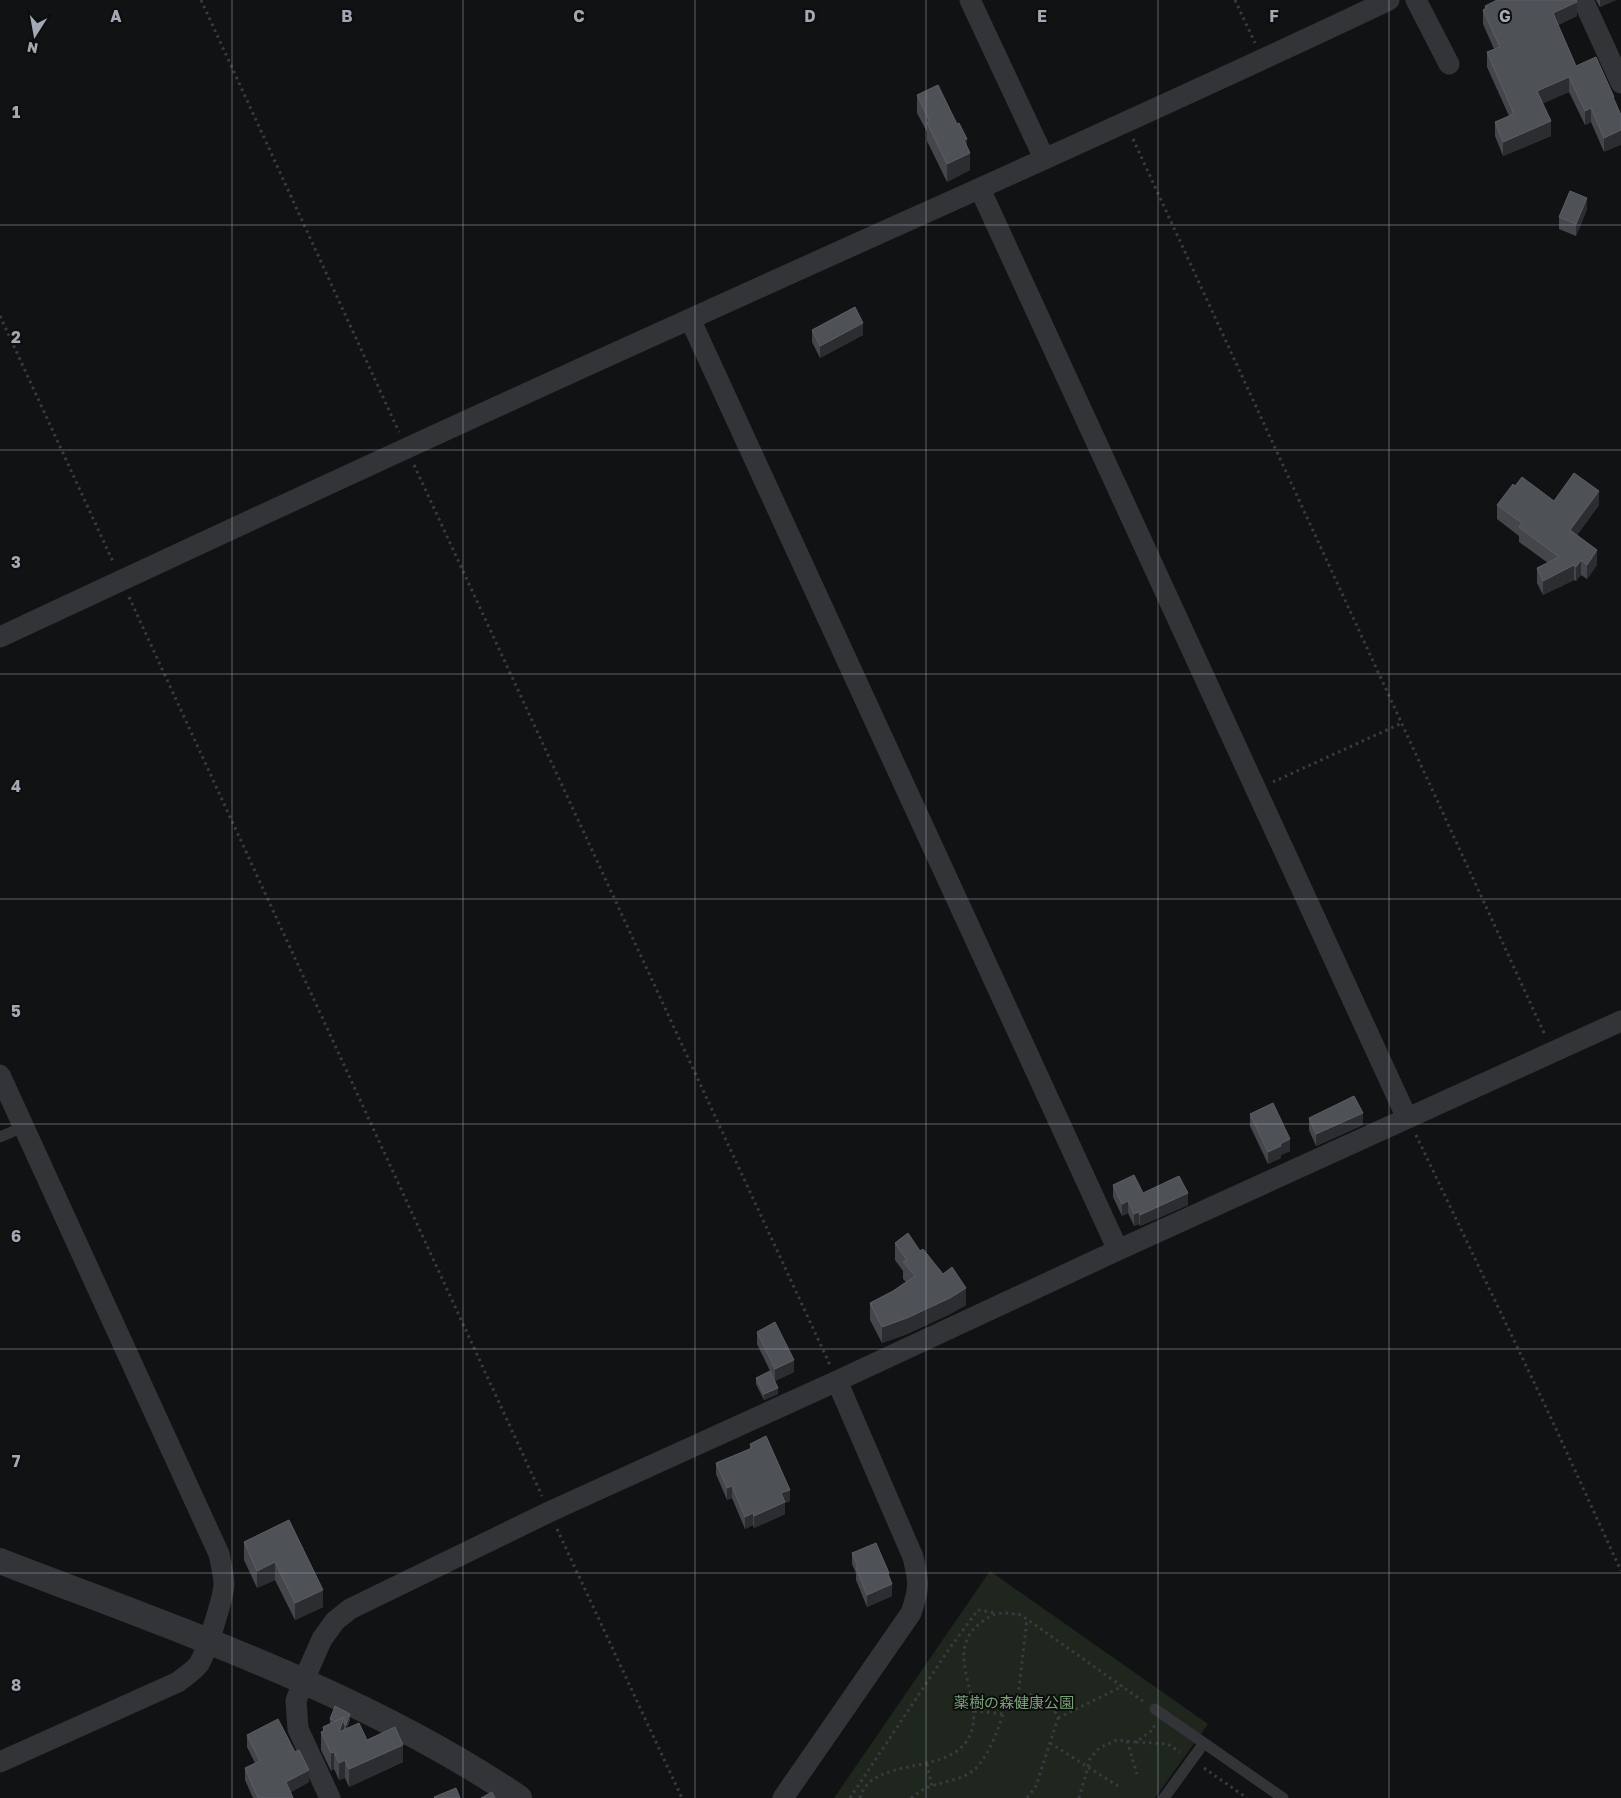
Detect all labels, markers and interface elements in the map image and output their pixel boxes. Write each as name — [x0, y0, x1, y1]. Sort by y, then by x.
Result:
text: A — [110, 6, 122, 26]
text: B — [341, 6, 353, 26]
text: C — [573, 6, 585, 26]
text: D — [804, 6, 816, 26]
text: E — [1037, 6, 1047, 26]
text: F — [1269, 6, 1279, 26]
text: G — [1499, 6, 1511, 26]
north arrow — [10, 10, 60, 60]
text: N — [26, 39, 39, 58]
text: 1 — [12, 102, 20, 122]
text: 2 — [11, 327, 21, 347]
text: 3 — [11, 552, 21, 572]
text: 4 — [11, 776, 21, 796]
text: 5 — [11, 1001, 21, 1021]
text: 6 — [11, 1226, 21, 1246]
text: 7 — [12, 1451, 21, 1471]
text: 8 — [11, 1675, 21, 1695]
park label: 薬樹の森健康公園 — [954, 1693, 1074, 1711]

